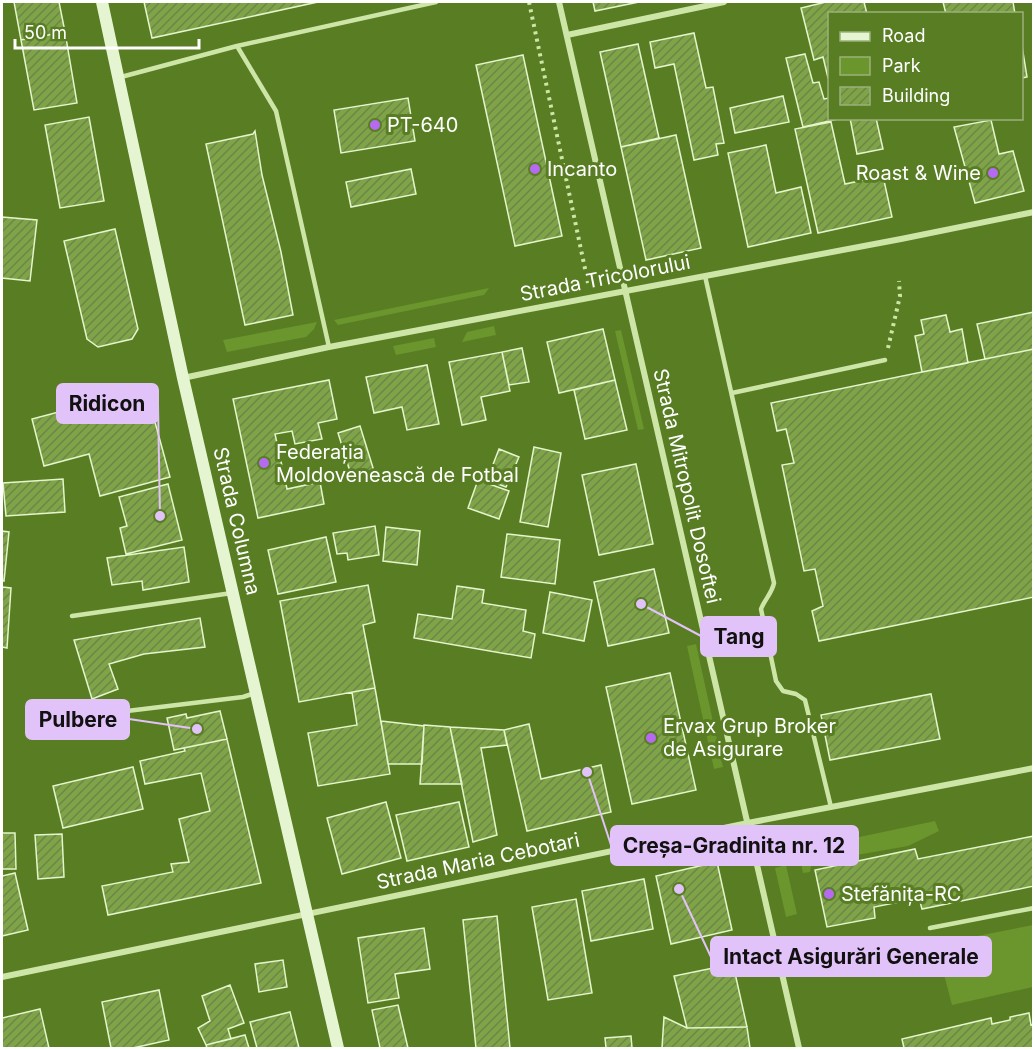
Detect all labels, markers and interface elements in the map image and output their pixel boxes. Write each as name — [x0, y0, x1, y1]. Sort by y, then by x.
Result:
scale bar — [15, 12, 200, 50]
legend — [828, 12, 1023, 120]
text: 50 m — [24, 22, 67, 43]
text: Road — [882, 25, 925, 46]
text: Park — [882, 55, 921, 76]
text: Building — [882, 85, 950, 106]
place label: PT-640 — [387, 113, 458, 137]
marker: PT-640 — [368, 118, 382, 132]
place label: Incanto — [547, 157, 617, 181]
place label: Roast & Wine — [856, 161, 981, 185]
marker: Incanto — [528, 162, 542, 176]
marker: Roast & Wine — [986, 166, 1000, 180]
street label: Strada Tricolorului — [518, 250, 692, 306]
street label: Strada Mitropolit Dosoftei — [648, 366, 726, 606]
callout: Ridicon — [57, 384, 158, 423]
text: Ridicon — [69, 391, 145, 416]
place label: Federația Moldovenească de Fotbal — [276, 440, 519, 487]
street label: Strada Columna — [208, 445, 266, 597]
marker: Federația Moldovenească de Fotbal — [257, 456, 271, 470]
callout: Tang — [701, 617, 776, 656]
text: Tang — [713, 624, 765, 649]
callout: Pulbere — [26, 700, 129, 739]
text: Pulbere — [39, 707, 117, 732]
place label: Ervax Grup Broker de Asigurare — [663, 714, 836, 761]
marker: Ervax Grup Broker de Asigurare — [644, 731, 658, 745]
callout: Creșa-Gradinita nr. 12 — [611, 826, 858, 865]
street label: Strada Maria Cebotari — [374, 828, 582, 894]
text: Creșa-Gradinita nr. 12 — [623, 833, 845, 858]
place label: Stefănița-RC — [841, 882, 961, 906]
marker: Stefănița-RC — [822, 887, 836, 901]
callout: Intact Asigurări Generale — [711, 937, 991, 976]
text: Intact Asigurări Generale — [723, 944, 979, 969]

